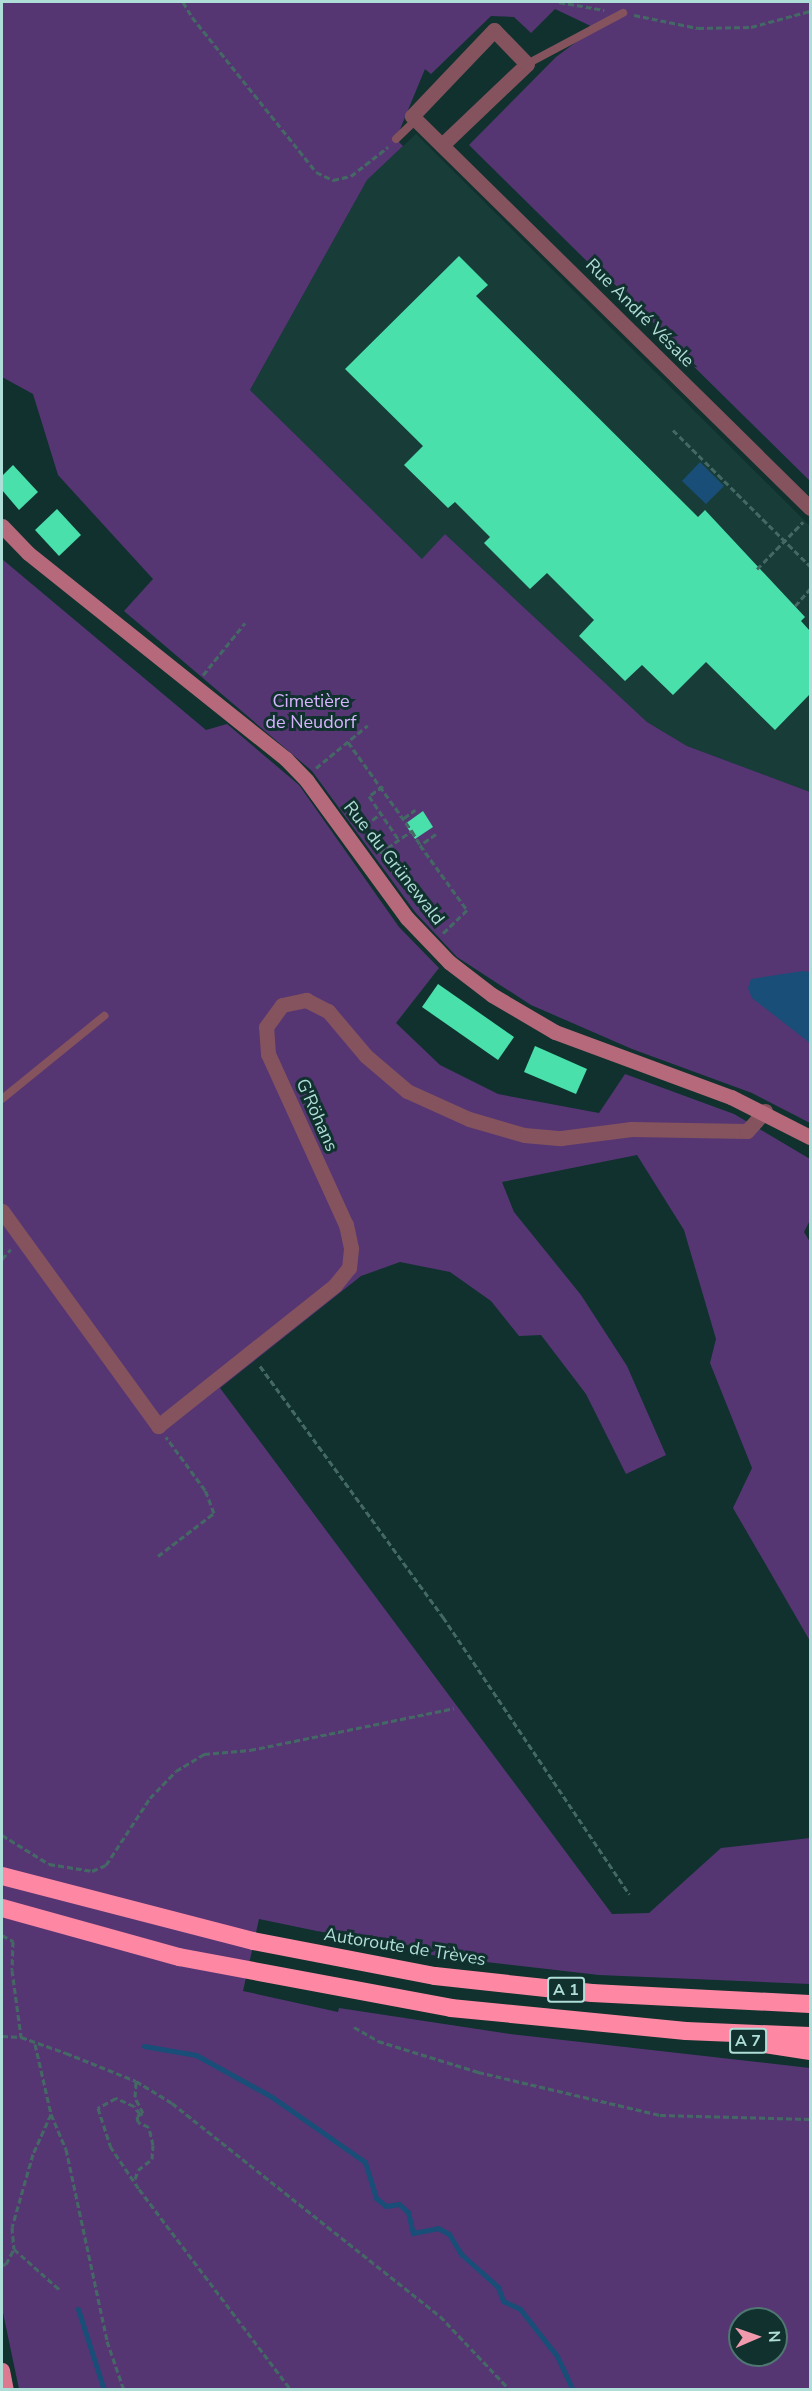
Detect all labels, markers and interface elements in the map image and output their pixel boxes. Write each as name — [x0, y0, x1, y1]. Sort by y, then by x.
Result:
street label: Rue André Vésale — [581, 254, 699, 372]
park label: Cimetière de Neudorf — [265, 691, 357, 734]
street label: Rue du Grünewald — [339, 797, 449, 929]
street label: G'Röhans — [291, 1075, 343, 1155]
street label: Autoroute de Trèves — [323, 1924, 487, 1970]
road number: A 1 — [546, 1977, 586, 2003]
road number: A 7 — [728, 2028, 768, 2054]
north arrow — [728, 2307, 788, 2367]
text: N — [763, 2330, 785, 2343]

